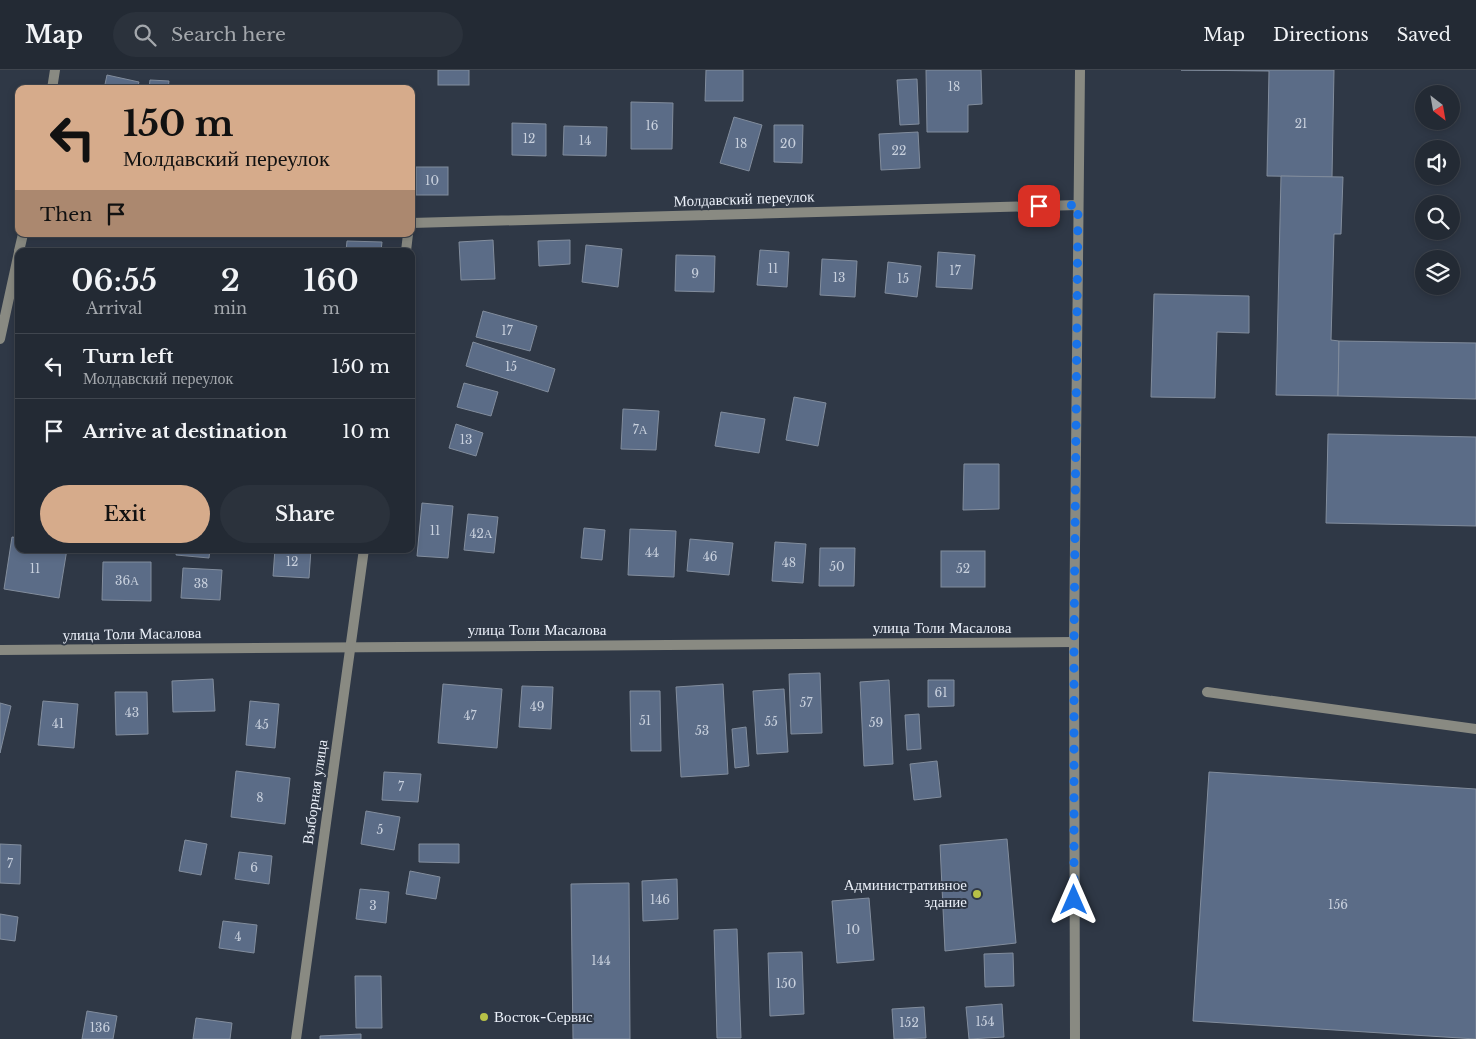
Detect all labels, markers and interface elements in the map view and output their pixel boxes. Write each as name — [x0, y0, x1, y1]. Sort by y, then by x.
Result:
search box — [113, 12, 463, 57]
text: Map — [25, 20, 83, 49]
icon: search — [131, 21, 159, 49]
text: Search here — [171, 23, 286, 46]
text: Map — [1203, 24, 1245, 46]
text: Directions — [1273, 24, 1369, 46]
text: Saved — [1397, 24, 1451, 46]
house number: 18 — [948, 79, 960, 94]
north arrow — [1415, 85, 1460, 130]
map controls — [1415, 85, 1460, 295]
text: 150 m — [123, 102, 234, 145]
icon: left — [40, 105, 105, 170]
house number: 21 — [1295, 116, 1307, 131]
house number: 16 — [645, 118, 659, 133]
house number: 12 — [523, 131, 535, 146]
house number: 14 — [579, 133, 591, 148]
house number: 18 — [735, 136, 747, 151]
house number: 20 — [780, 136, 796, 151]
button: sound — [1415, 140, 1460, 185]
house number: 22 — [892, 143, 906, 158]
text: Молдавский переулок — [123, 145, 330, 172]
house number: 10 — [425, 173, 439, 188]
pin — [1018, 185, 1060, 227]
street label: Молдавский переулок — [673, 187, 815, 210]
icon: arrive — [1025, 192, 1053, 220]
button: search — [1415, 195, 1460, 240]
icon: arrive — [102, 200, 130, 228]
text: Then — [40, 203, 92, 226]
button: layers — [1415, 250, 1460, 295]
house number: 11 — [768, 261, 778, 276]
text: 06:55 — [71, 262, 157, 299]
text: 2 — [221, 262, 240, 299]
text: 160 — [303, 262, 359, 299]
house number: 17 — [949, 263, 962, 278]
house number: 9 — [691, 266, 699, 281]
house number: 13 — [833, 270, 845, 285]
house number: 15 — [897, 271, 909, 286]
text: Arrival — [86, 298, 143, 318]
text: min — [213, 298, 247, 318]
text: m — [322, 298, 340, 318]
house number: 17 — [501, 323, 514, 338]
text: Turn left — [83, 345, 174, 368]
icon: left — [40, 352, 68, 380]
text: 150 m — [331, 355, 390, 378]
house number: 15 — [505, 359, 517, 374]
text: Молдавский переулок — [83, 368, 233, 388]
icon: arrive — [40, 417, 68, 445]
text: Arrive at destination — [83, 420, 287, 443]
text: 10 m — [342, 420, 390, 443]
house number: 7А — [633, 422, 648, 437]
house number: 13 — [460, 432, 472, 447]
button: Exit — [40, 485, 210, 543]
button: Share — [220, 485, 390, 543]
house number: 11 — [430, 523, 440, 538]
house number: 42А — [469, 526, 493, 541]
house number: 44 — [645, 545, 659, 560]
house number: 46 — [703, 549, 718, 564]
house number: 12 — [286, 554, 298, 569]
house number: 48 — [782, 555, 796, 570]
house number: 50 — [829, 559, 845, 574]
house number: 11 — [30, 561, 40, 576]
house number: 52 — [956, 561, 970, 576]
house number: 36А — [115, 573, 139, 588]
house number: 38 — [194, 576, 208, 591]
street label: улица Толи Масалова — [873, 618, 1012, 637]
street label: улица Толи Масалова — [468, 620, 607, 639]
street label: улица Толи Масалова — [63, 623, 202, 644]
house number: 61 — [934, 685, 948, 700]
house number: 57 — [800, 695, 813, 710]
house number: 49 — [530, 699, 544, 714]
house number: 43 — [125, 705, 139, 720]
house number: 47 — [463, 708, 477, 723]
house number: 51 — [639, 713, 651, 728]
house number: 55 — [764, 714, 778, 729]
house number: 59 — [869, 715, 883, 730]
house number: 41 — [52, 716, 64, 731]
house number: 45 — [255, 717, 269, 732]
house number: 53 — [695, 723, 709, 738]
street label: Выборная улица — [298, 738, 331, 846]
house number: 7 — [398, 779, 405, 794]
house number: 8 — [256, 790, 264, 805]
house number: 5 — [377, 822, 384, 837]
house number: 7 — [7, 856, 14, 871]
house number: 6 — [250, 860, 258, 875]
position arrow — [1047, 873, 1099, 925]
place label: Административное здание — [844, 875, 967, 911]
marker: Административное здание — [971, 888, 983, 900]
house number: 146 — [650, 892, 670, 907]
house number: 156 — [1328, 897, 1348, 912]
house number: 3 — [369, 898, 377, 913]
house number: 10 — [846, 922, 860, 937]
house number: 4 — [234, 929, 242, 944]
house number: 144 — [591, 953, 611, 968]
house number: 150 — [776, 976, 796, 991]
place label: Восток-Сервис — [494, 1007, 593, 1026]
marker: Восток-Сервис — [478, 1011, 490, 1023]
house number: 154 — [975, 1014, 995, 1029]
house number: 152 — [899, 1015, 919, 1030]
house number: 136 — [90, 1020, 111, 1035]

